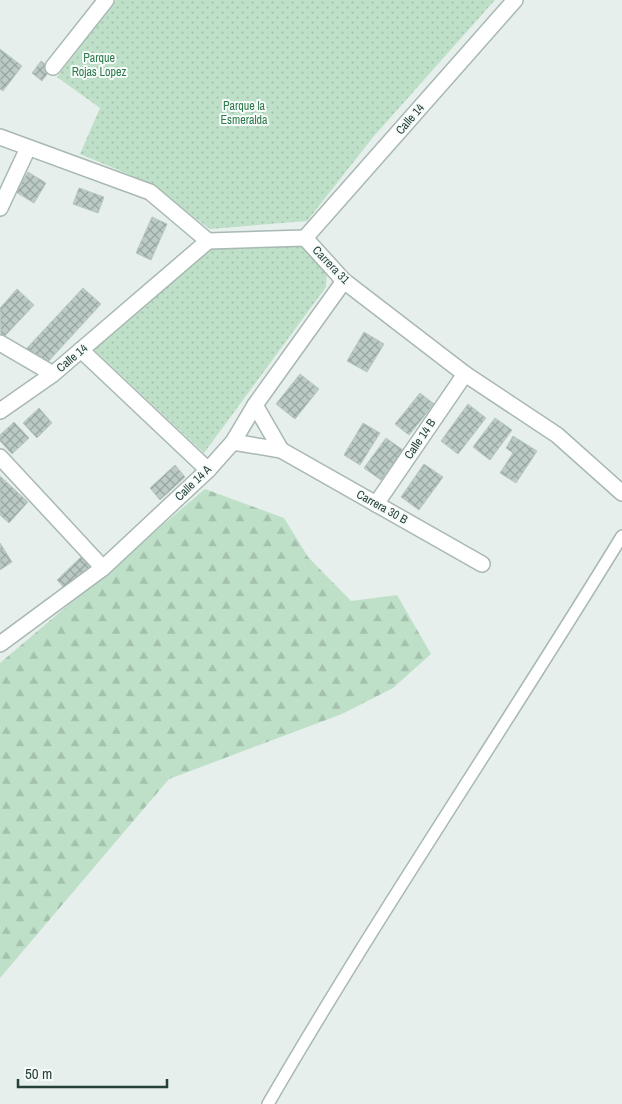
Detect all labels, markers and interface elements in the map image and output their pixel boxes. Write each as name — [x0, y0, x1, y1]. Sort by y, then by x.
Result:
park label: Parque Rojas Lopez — [72, 50, 126, 80]
park label: Parque la Esmeralda — [220, 98, 268, 128]
street label: Calle 14 — [392, 100, 428, 138]
street label: Carrera 31 — [309, 243, 353, 288]
street label: Calle 14 — [53, 340, 91, 376]
street label: Calle 14 B — [401, 415, 440, 462]
street label: Calle 14 A — [171, 461, 215, 504]
street label: Carrera 30 B — [353, 486, 411, 528]
scale bar — [18, 1056, 166, 1088]
text: 50 m — [25, 1063, 52, 1084]

